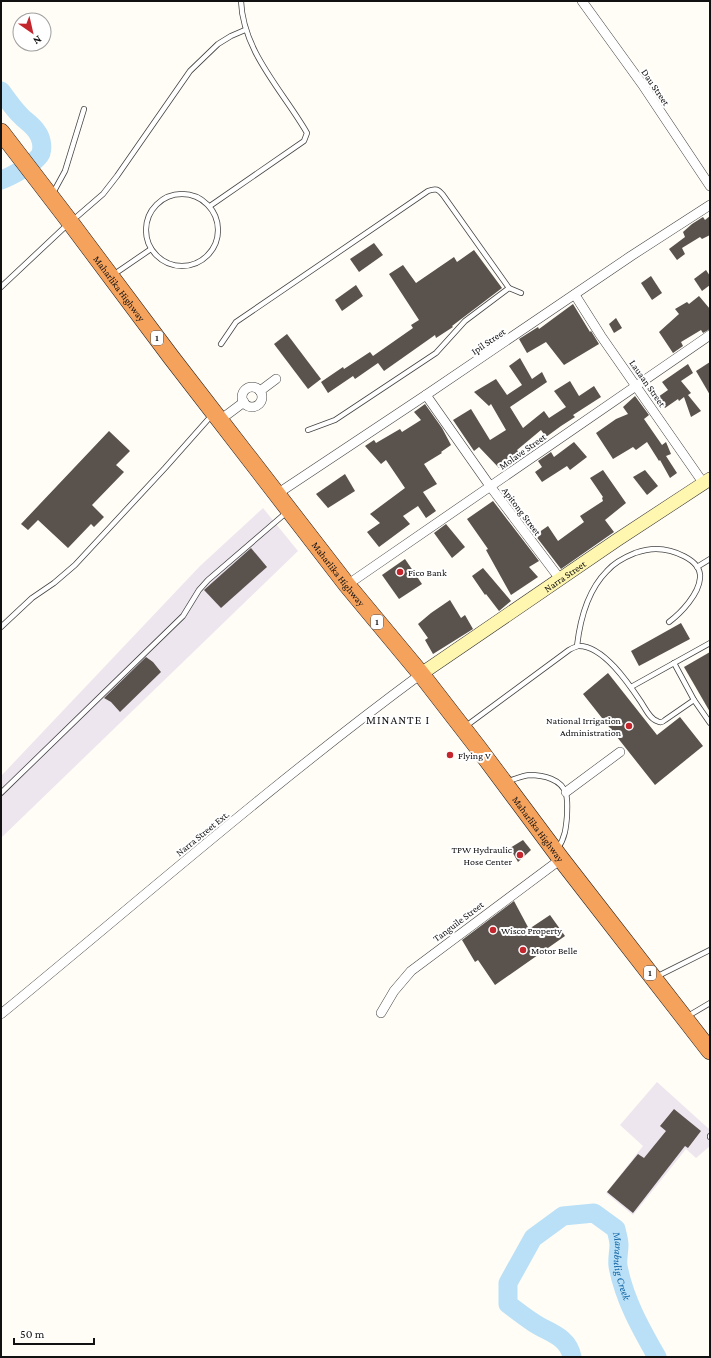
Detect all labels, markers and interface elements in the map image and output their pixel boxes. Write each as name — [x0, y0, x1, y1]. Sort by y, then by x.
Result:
north arrow — [12, 12, 52, 52]
text: N — [31, 33, 44, 48]
street label: Dau Street — [639, 67, 672, 108]
street label: Maharlika Highway — [91, 254, 147, 324]
street label: Ipil Street — [469, 326, 508, 357]
road number: 1 — [151, 331, 163, 345]
street label: Lauaan Street — [627, 358, 668, 409]
street label: Molave Street — [497, 431, 548, 472]
street label: Apitong Street — [500, 485, 544, 538]
street label: Maharlika Highway — [310, 540, 367, 609]
street label: Narra Street — [542, 558, 588, 594]
marker: Fico Bank — [395, 567, 405, 577]
place label: Fico Bank — [408, 567, 447, 578]
road number: 1 — [371, 615, 383, 629]
district label: MINANTE I — [366, 713, 430, 727]
place label: National Irrigation Administration — [546, 715, 622, 738]
marker: National Irrigation Administration — [624, 721, 634, 731]
marker: Flying V — [445, 750, 455, 760]
place label: Flying V — [458, 750, 491, 761]
street label: Maharlika Highway — [510, 794, 566, 864]
street label: Narra Street Ext. — [173, 809, 231, 858]
place label: TPW Hydraulic Hose Center — [451, 844, 513, 867]
marker: TPW Hydraulic Hose Center — [515, 850, 525, 860]
street label: Tanguile Street — [431, 898, 486, 944]
marker: Wisco Property — [488, 925, 498, 935]
place label: Wisco Property — [501, 925, 562, 936]
marker: Motor Belle — [518, 945, 528, 955]
place label: Motor Belle — [531, 945, 578, 956]
road number: 1 — [644, 966, 656, 980]
water label: Marabulig Creek — [611, 1230, 634, 1303]
scale bar — [14, 1320, 94, 1346]
text: 50 m — [20, 1327, 45, 1341]

